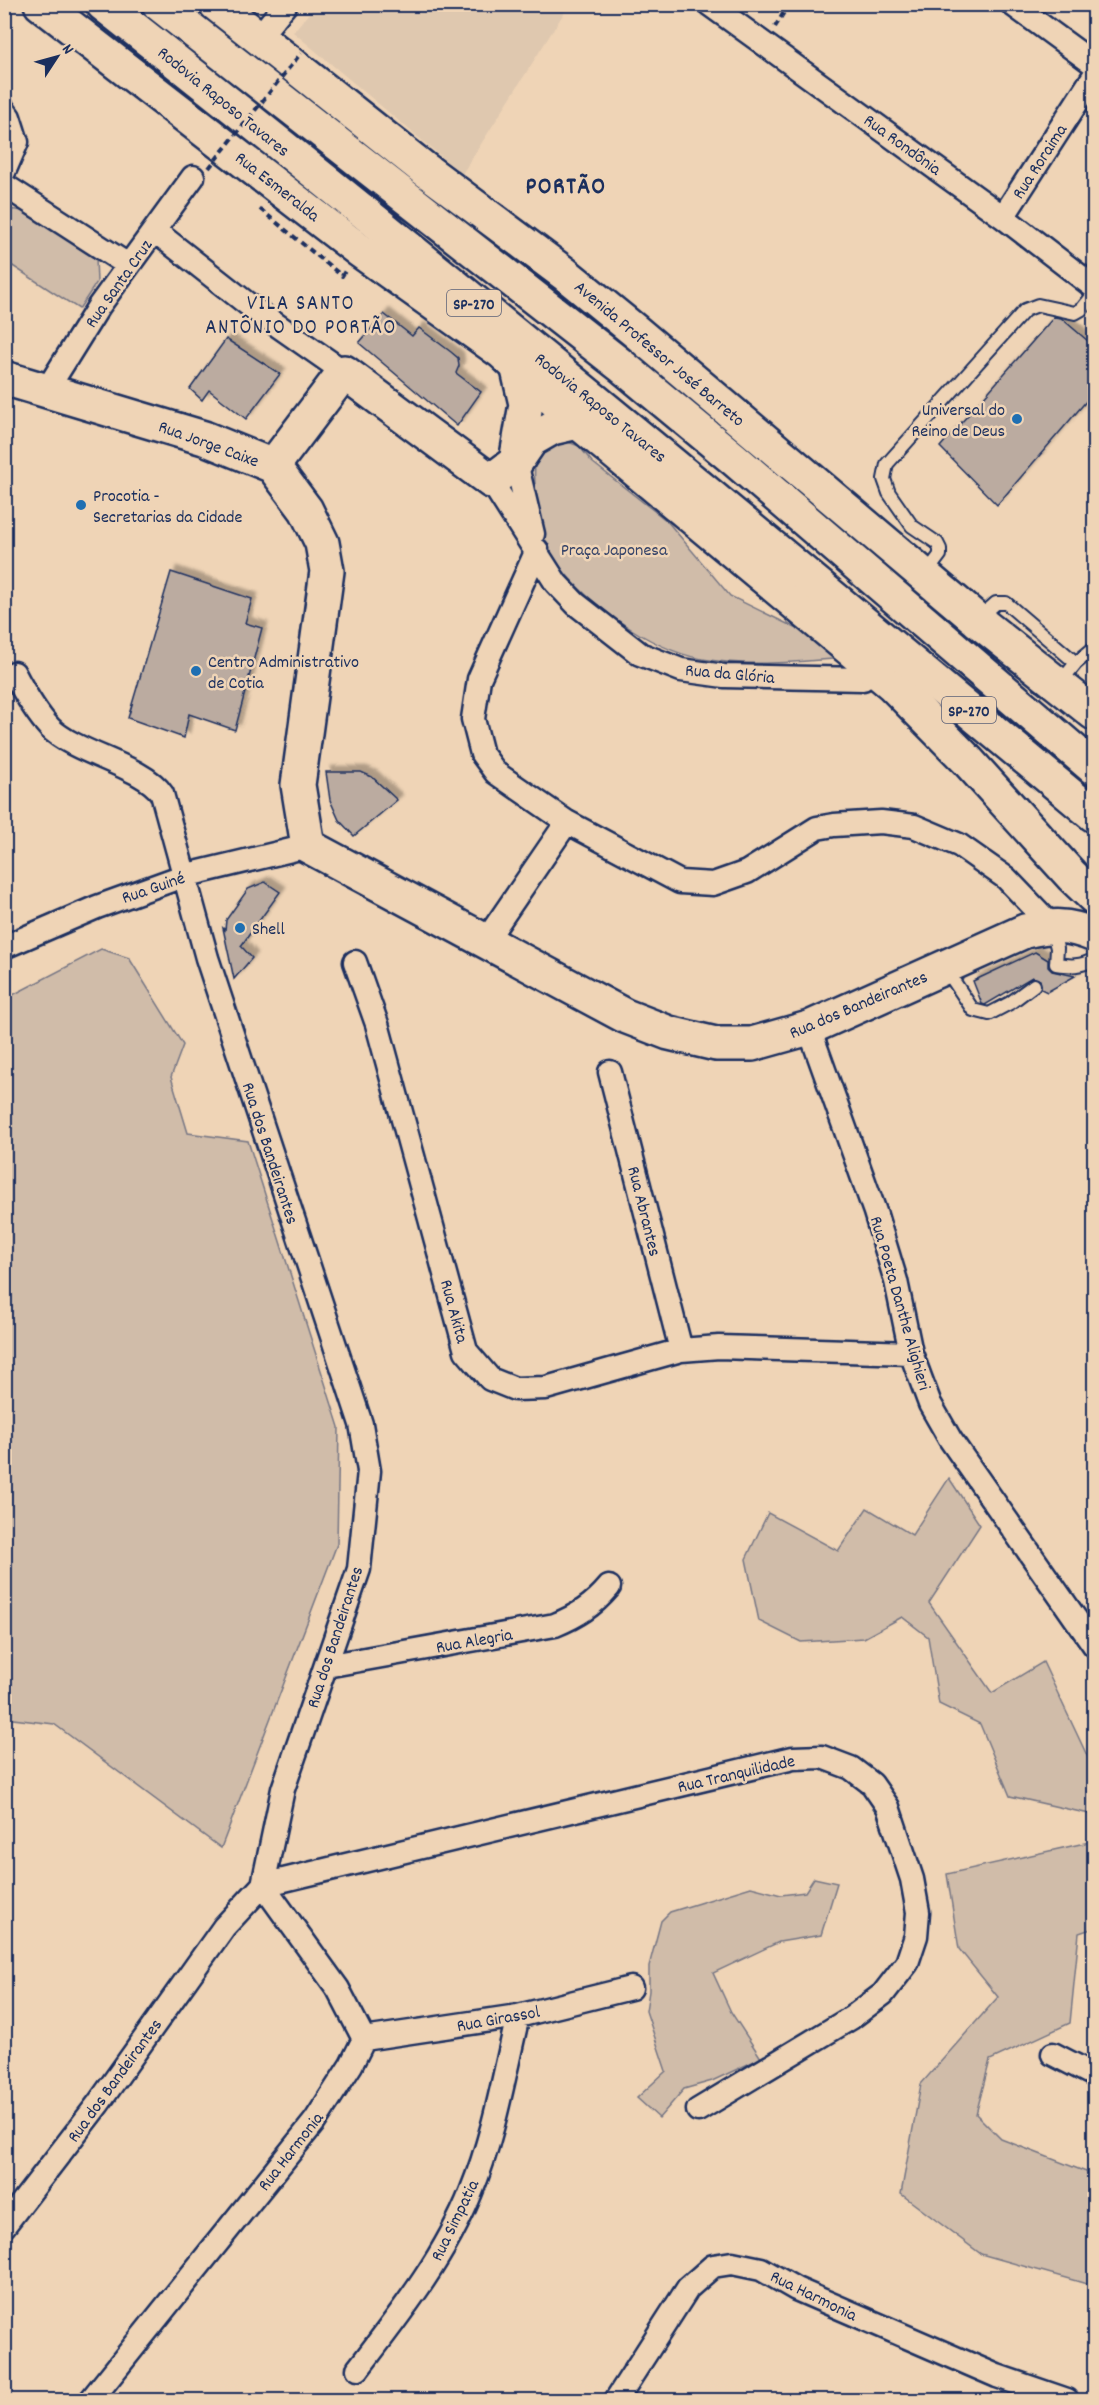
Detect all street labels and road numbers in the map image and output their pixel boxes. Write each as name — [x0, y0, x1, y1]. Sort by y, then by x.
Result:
street label: Rodovia Raposo Tavares — [151, 42, 294, 164]
street label: Rua Rondônia — [857, 109, 946, 183]
street label: Rua Roraima — [1007, 119, 1075, 205]
street label: Rua Esmeralda — [229, 147, 325, 229]
street label: Rua Santa Cruz — [80, 235, 160, 334]
street label: Avenida Professor José Barreto — [568, 276, 749, 434]
road number: SP-270 — [447, 290, 501, 316]
street label: Rodovia Raposo Tavares — [528, 348, 671, 470]
street label: Rua Jorge Caixe — [154, 416, 262, 475]
street label: Rua da Glória — [684, 659, 776, 692]
road number: SP-270 — [942, 697, 996, 723]
street label: Rua Guiné — [119, 867, 189, 912]
street label: Rua dos Bandeirantes — [786, 966, 932, 1047]
street label: Rua dos Bandeirantes — [234, 1080, 303, 1228]
street label: Rua Abrantes — [619, 1164, 666, 1259]
street label: Rua Poeta Danthe Alighieri — [862, 1214, 935, 1394]
street label: Rua Akita — [432, 1277, 473, 1347]
street label: Rua dos Bandeirantes — [302, 1564, 371, 1712]
street label: Rua Alegria — [434, 1623, 515, 1661]
street label: Rua Tranquilidade — [675, 1750, 798, 1801]
street label: Rua Girassol — [455, 2001, 543, 2040]
street label: Rua dos Bandeirantes — [62, 2014, 170, 2149]
street label: Rua Harmonia — [253, 2107, 331, 2197]
street label: Rua Simpatia — [426, 2176, 487, 2266]
street label: Rua Harmonia — [765, 2265, 861, 2329]

